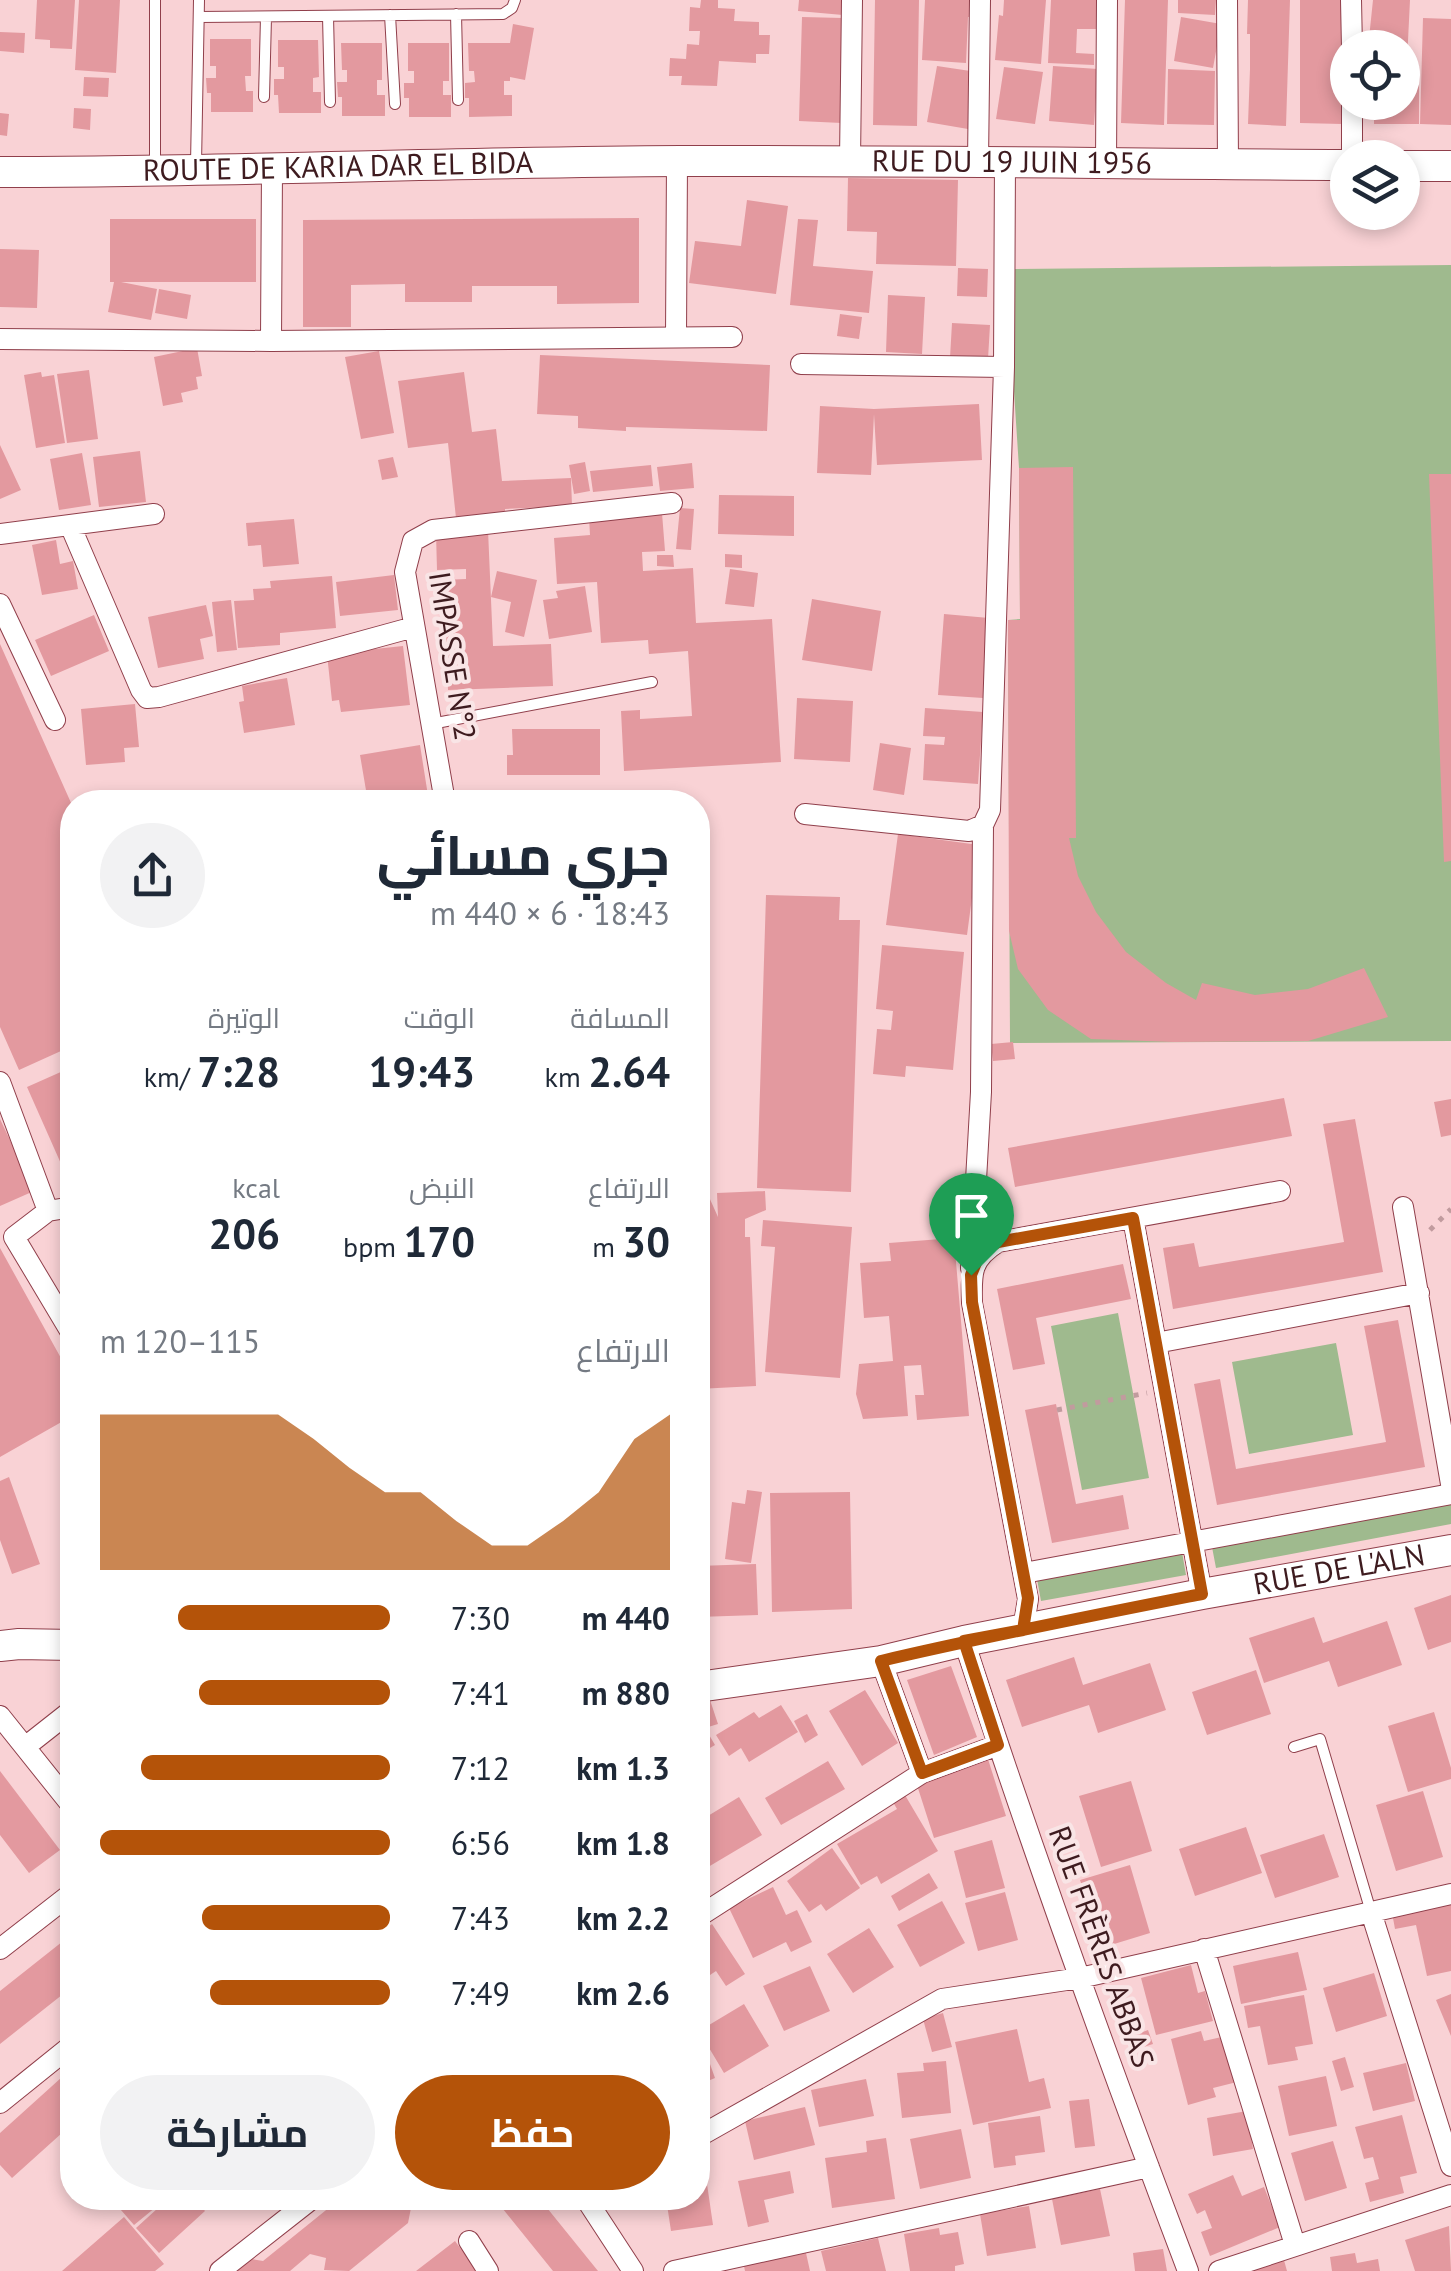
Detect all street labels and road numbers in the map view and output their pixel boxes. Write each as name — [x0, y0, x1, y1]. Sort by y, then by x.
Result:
street label: RUE DU 19 JUIN 1956 — [872, 140, 1152, 182]
street label: ROUTE DE KARIA DAR EL BIDA — [142, 142, 534, 189]
street label: IMPASSE N°2 — [421, 569, 486, 743]
street label: RUE DE L'ALN — [1250, 1534, 1427, 1603]
street label: RUE FRÈRES ABBAS — [1041, 1821, 1164, 2072]

